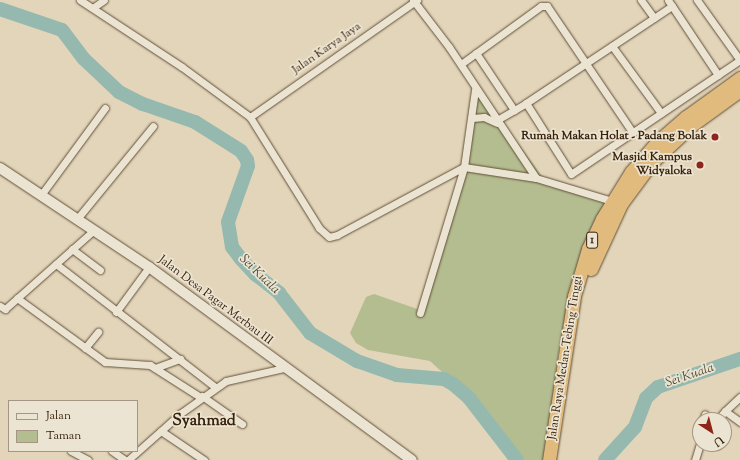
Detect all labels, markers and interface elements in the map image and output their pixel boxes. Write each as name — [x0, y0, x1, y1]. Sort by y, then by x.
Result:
street label: Jalan Karya Jaya — [290, 20, 364, 78]
place label: Rumah Makan Holat - Padang Bolak — [521, 130, 707, 144]
marker: Rumah Makan Holat - Padang Bolak — [710, 132, 720, 142]
place label: Masjid Kampus Widyaloka — [612, 151, 692, 179]
marker: Masjid Kampus Widyaloka — [695, 160, 705, 170]
road number: 1 — [586, 231, 598, 249]
water label: Sei Kuala — [235, 252, 283, 298]
street label: Jalan Desa Pagar Merbau III — [155, 253, 275, 349]
street label: Jalan Raya Medan-Tebing Tinggi — [546, 275, 586, 441]
water label: Sei Kuala — [664, 360, 716, 392]
legend — [8, 400, 138, 452]
text: Jalan — [46, 407, 71, 425]
district label: Syahmad — [172, 412, 236, 432]
north arrow — [692, 412, 732, 452]
text: Taman — [46, 427, 81, 445]
text: U — [710, 432, 727, 450]

